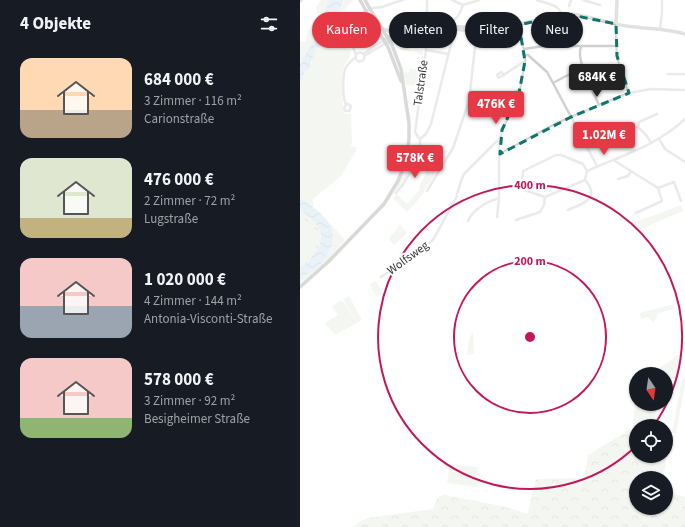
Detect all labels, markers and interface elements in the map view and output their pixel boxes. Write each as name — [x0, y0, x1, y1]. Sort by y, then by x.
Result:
text: 4 Objekte — [20, 12, 91, 36]
chip: Kaufen — [312, 12, 381, 48]
chip: Mieten — [389, 12, 457, 48]
chip: Filter — [465, 12, 523, 48]
chip: Neu — [531, 12, 583, 48]
icon: filters — [258, 13, 280, 35]
street label: Talstraße — [409, 59, 433, 107]
pin: 684K € — [564, 64, 630, 98]
text: 684 000 € — [144, 68, 214, 92]
text: 684K € — [578, 68, 616, 86]
icon: home — [52, 74, 100, 122]
pin: 476K € — [463, 91, 529, 125]
text: 3 Zimmer · 116 m² — [144, 92, 242, 110]
text: 476K € — [477, 95, 515, 113]
text: Carionstraße — [144, 110, 214, 128]
pin: 1.02M € — [567, 122, 641, 156]
text: 1.02M € — [582, 126, 626, 144]
pin: 578K € — [382, 145, 448, 179]
text: 578K € — [396, 149, 434, 167]
text: 476 000 € — [144, 168, 214, 192]
icon: home — [52, 174, 100, 222]
text: 400 m — [514, 177, 546, 194]
text: 2 Zimmer · 72 m² — [144, 192, 235, 210]
text: Lugstraße — [144, 210, 198, 228]
street label: Wolfsweg — [384, 237, 432, 279]
text: 200 m — [514, 253, 546, 270]
text: 1 020 000 € — [144, 268, 226, 292]
icon: home — [52, 274, 100, 322]
text: 4 Zimmer · 144 m² — [144, 292, 242, 310]
text: Antonia-Visconti-Straße — [144, 310, 272, 328]
centre of rings — [523, 330, 537, 344]
north arrow — [629, 367, 673, 411]
map controls — [629, 367, 673, 515]
text: 578 000 € — [144, 368, 214, 392]
icon: home — [52, 374, 100, 422]
text: 3 Zimmer · 92 m² — [144, 392, 235, 410]
text: Besigheimer Straße — [144, 410, 250, 428]
button: locate — [629, 419, 673, 463]
button: layers — [629, 471, 673, 515]

